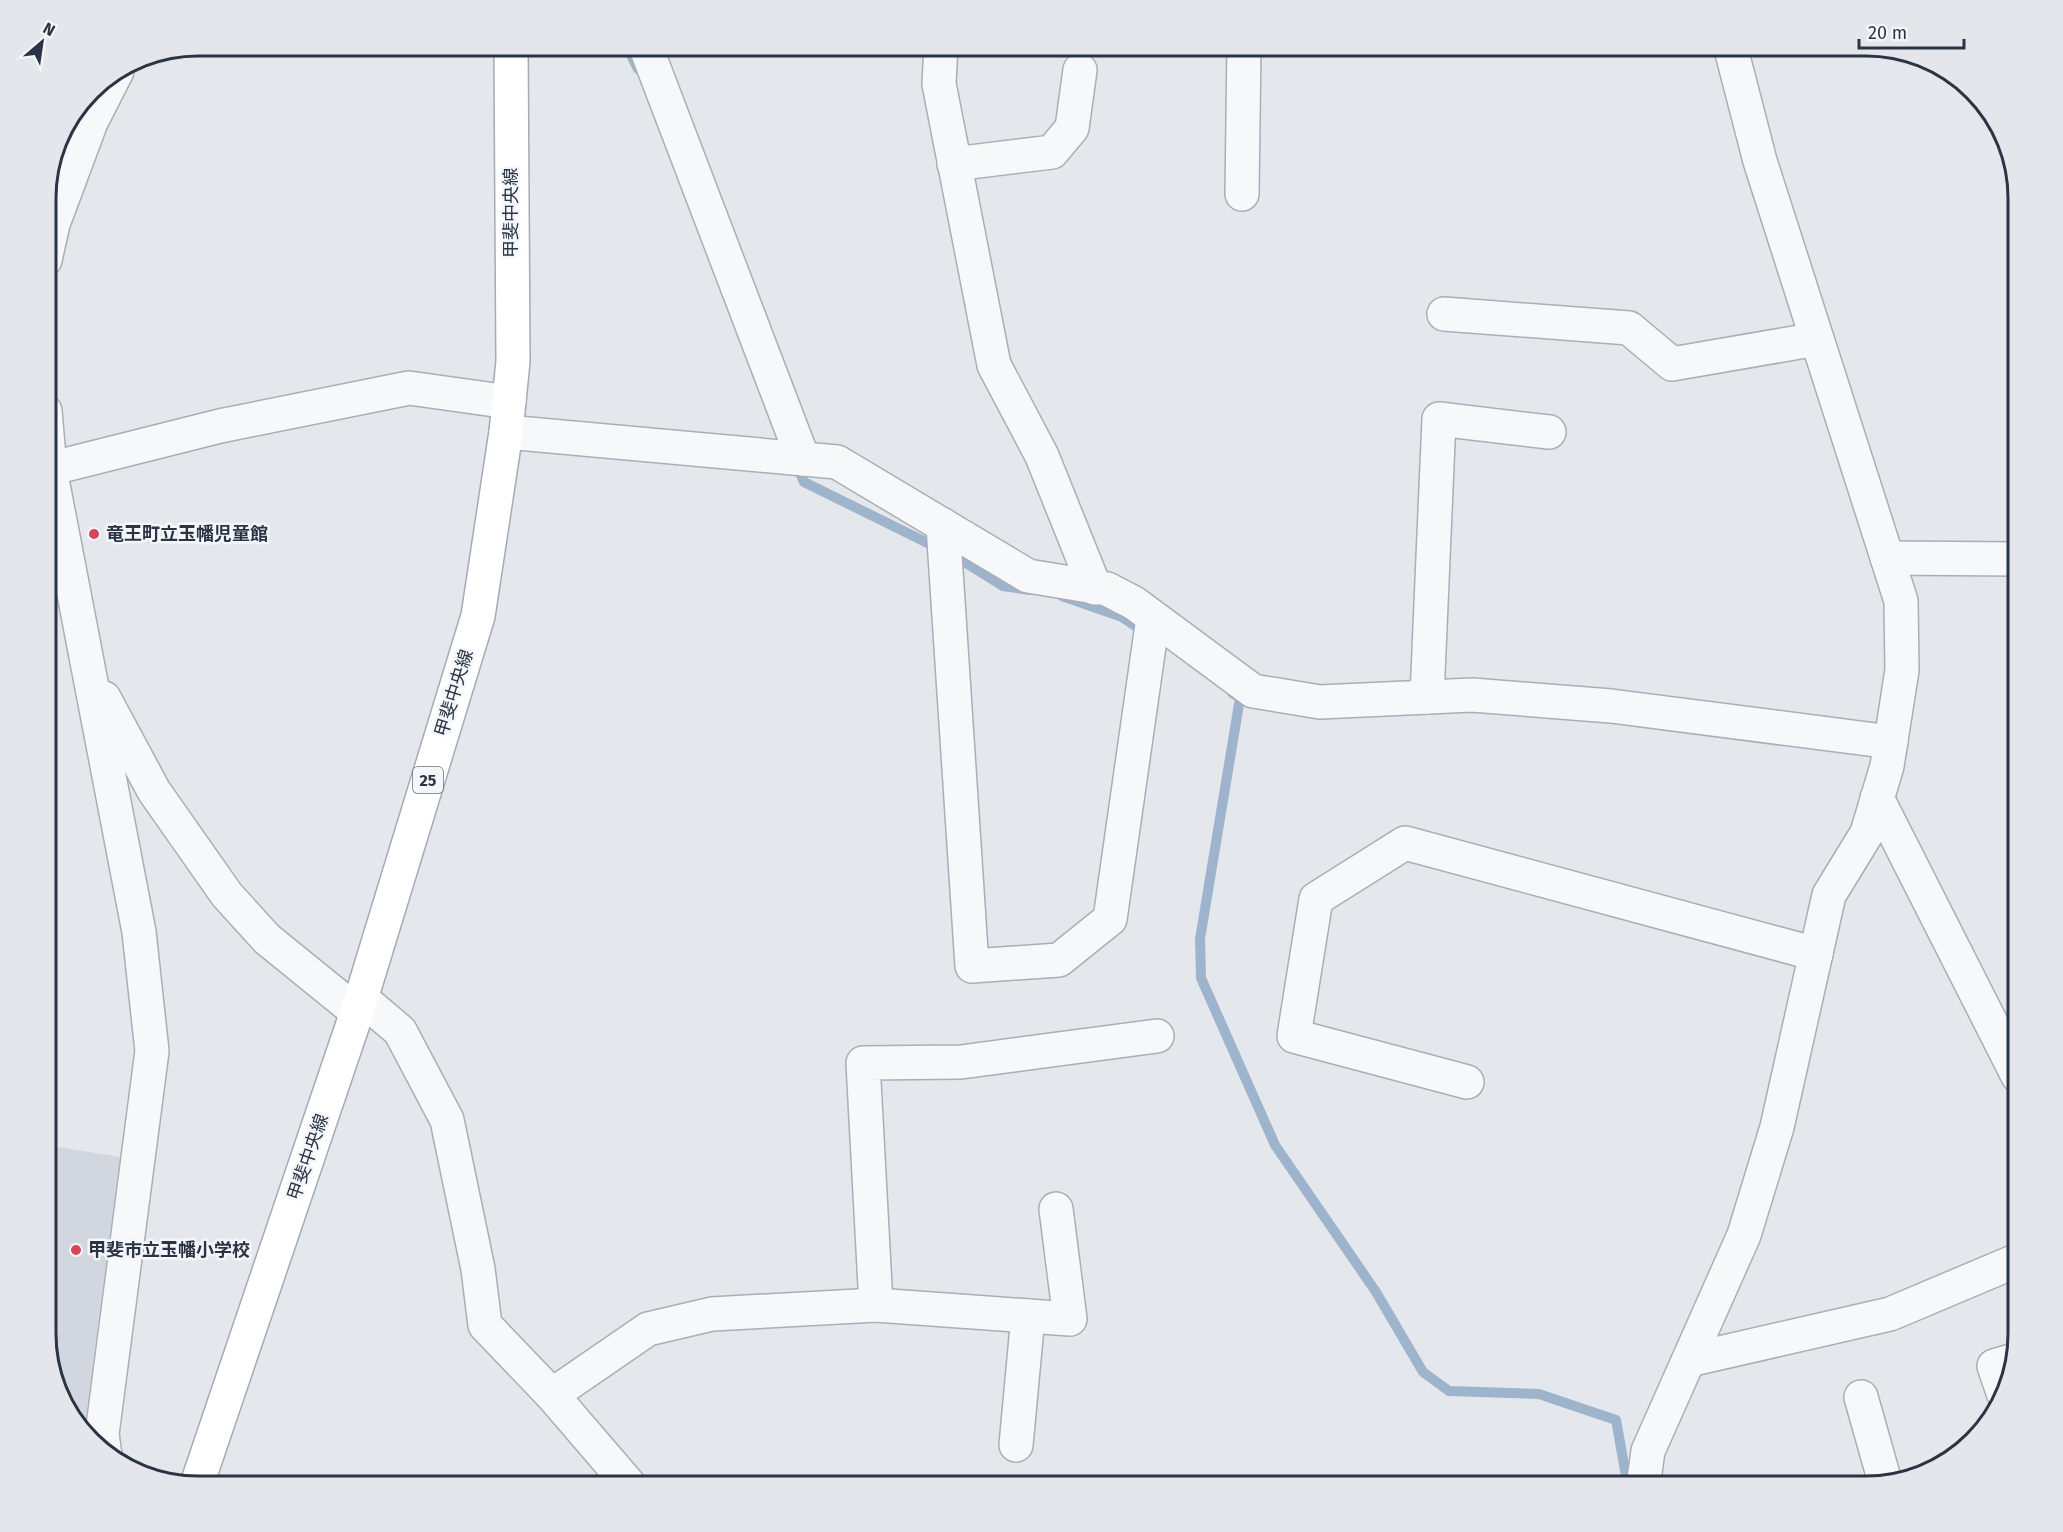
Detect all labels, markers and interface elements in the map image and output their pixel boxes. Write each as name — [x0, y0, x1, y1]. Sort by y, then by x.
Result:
north arrow — [12, 12, 72, 72]
scale bar — [1859, 12, 1964, 50]
text: N — [40, 18, 58, 40]
text: 20 m — [1868, 22, 1907, 44]
street label: 甲斐中央線 — [500, 168, 522, 258]
place label: 竜王町立玉幡児童館 — [106, 523, 268, 545]
marker: 竜王町立玉幡児童館 — [87, 527, 101, 541]
street label: 甲斐中央線 — [430, 647, 478, 739]
road number: 25 — [413, 767, 443, 793]
street label: 甲斐中央線 — [283, 1111, 333, 1203]
place label: 甲斐市立玉幡小学校 — [88, 1239, 250, 1261]
marker: 甲斐市立玉幡小学校 — [69, 1243, 83, 1257]

